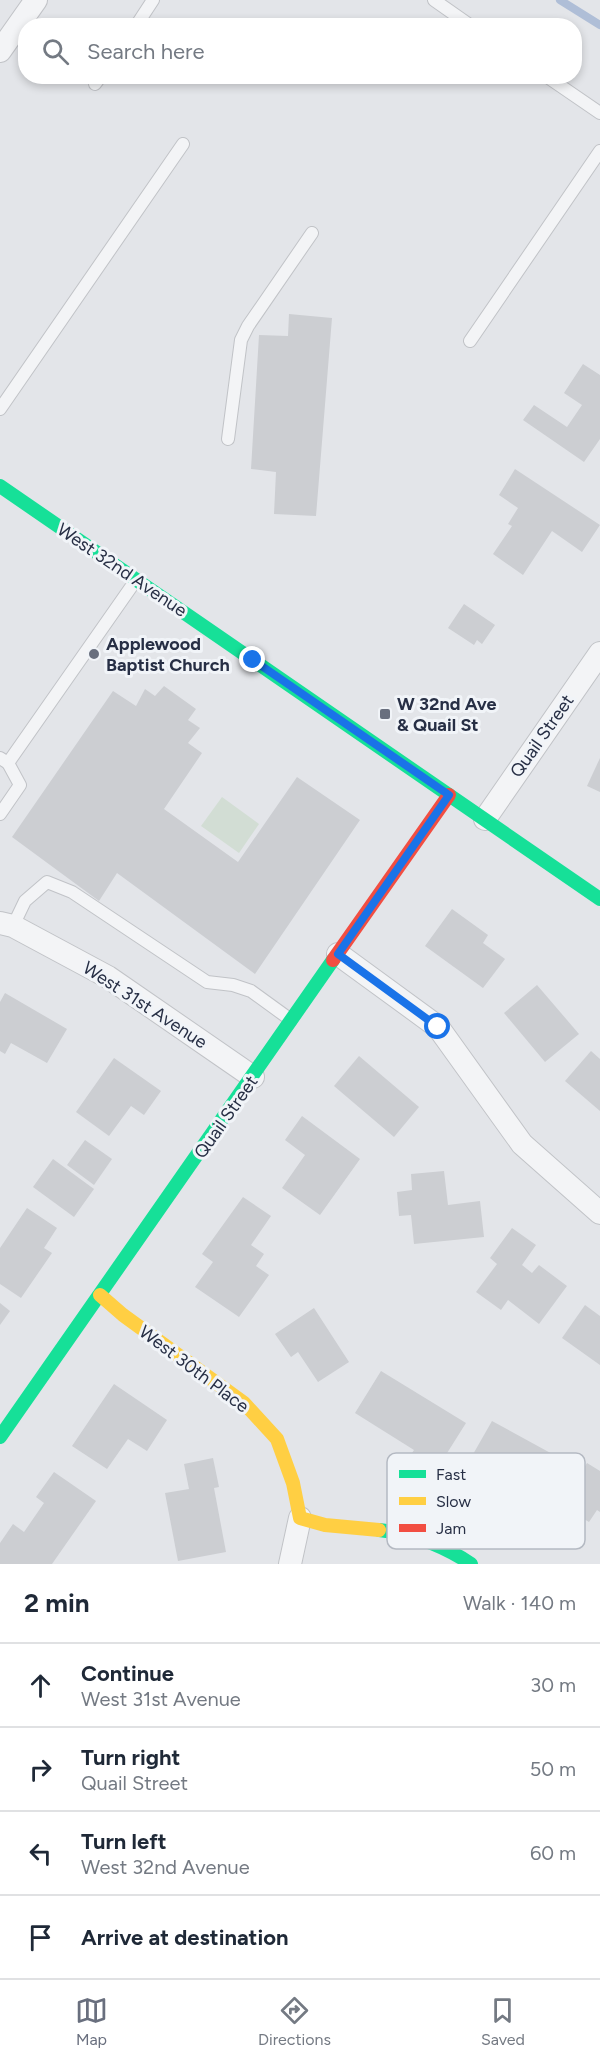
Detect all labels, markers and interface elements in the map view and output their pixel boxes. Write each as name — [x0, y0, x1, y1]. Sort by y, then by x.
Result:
search box — [18, 18, 582, 84]
icon: search — [39, 35, 72, 68]
text: Search here — [87, 38, 205, 65]
street label: West 32nd Avenue — [53, 518, 191, 622]
place label: Applewood Baptist Church — [106, 633, 230, 676]
route end — [239, 646, 265, 672]
marker: Applewood Baptist Church — [87, 647, 101, 661]
street label: Quail Street — [505, 690, 579, 782]
place label: W 32nd Ave & Quail St — [397, 693, 496, 736]
marker: W 32nd Ave & Quail St — [378, 707, 392, 721]
street label: West 31st Avenue — [79, 957, 211, 1053]
route start — [424, 1013, 450, 1039]
street label: Quail Street — [189, 1071, 263, 1163]
street label: West 30th Place — [135, 1321, 253, 1418]
legend — [387, 1453, 585, 1549]
text: Fast — [436, 1465, 466, 1484]
text: Slow — [436, 1492, 471, 1511]
text: Jam — [436, 1519, 466, 1538]
text: 2 min — [24, 1587, 90, 1619]
text: Walk · 140 m — [463, 1591, 576, 1615]
text: Continue — [81, 1660, 174, 1687]
icon: ahead — [24, 1669, 57, 1702]
text: 30 m — [530, 1673, 576, 1697]
text: West 31st Avenue — [81, 1687, 241, 1711]
text: Turn right — [81, 1744, 180, 1771]
icon: right — [24, 1753, 57, 1786]
text: 50 m — [530, 1757, 576, 1781]
text: Quail Street — [81, 1771, 188, 1795]
text: Turn left — [81, 1828, 167, 1855]
icon: left — [24, 1837, 57, 1870]
text: 60 m — [530, 1841, 576, 1865]
text: West 32nd Avenue — [81, 1855, 250, 1879]
icon: arrive — [24, 1921, 57, 1954]
text: Arrive at destination — [81, 1924, 289, 1951]
tab: Map — [75, 1994, 108, 2049]
tab: Directions — [258, 1994, 331, 2049]
tab: Saved — [481, 1994, 525, 2049]

